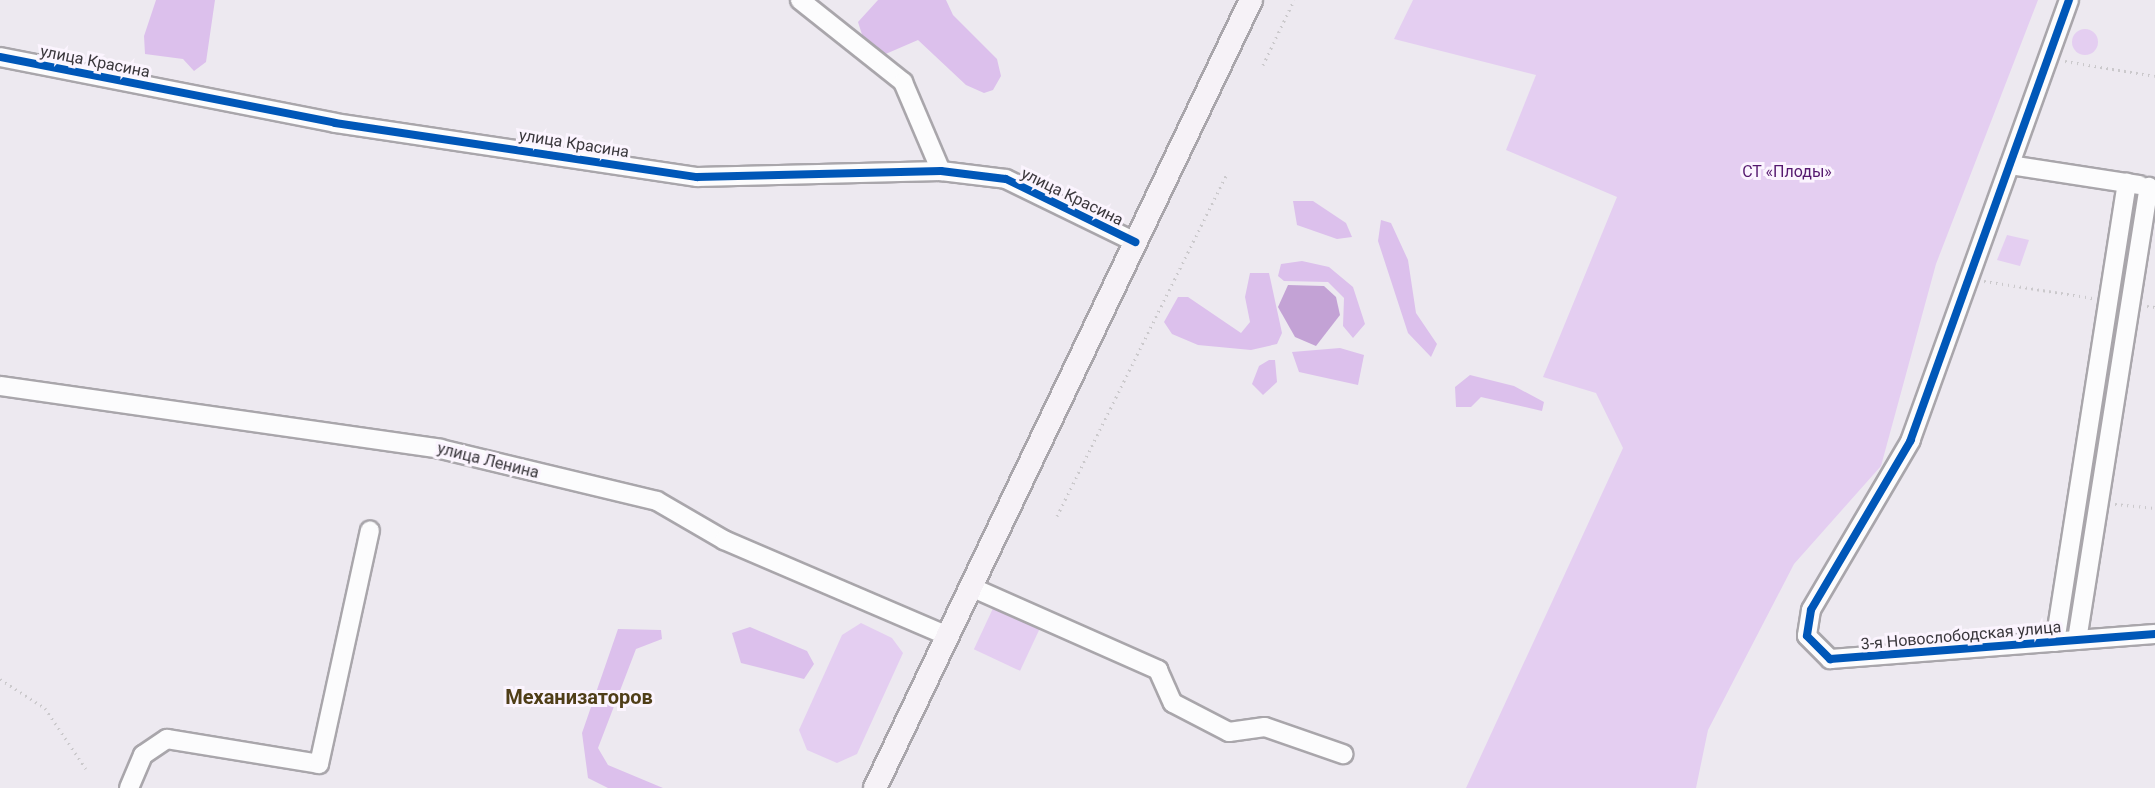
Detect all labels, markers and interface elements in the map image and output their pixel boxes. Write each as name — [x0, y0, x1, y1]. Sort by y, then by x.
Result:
street label: улица Красина — [39, 42, 151, 82]
street label: улица Красина — [518, 126, 630, 162]
park label: СТ «Плоды» — [1742, 162, 1832, 182]
street label: улица Красина — [1018, 164, 1126, 230]
street label: улица Ленина — [435, 439, 541, 483]
street label: 3-я Новослободская улица — [1860, 618, 2062, 654]
district label: Механизаторов — [505, 685, 653, 709]

